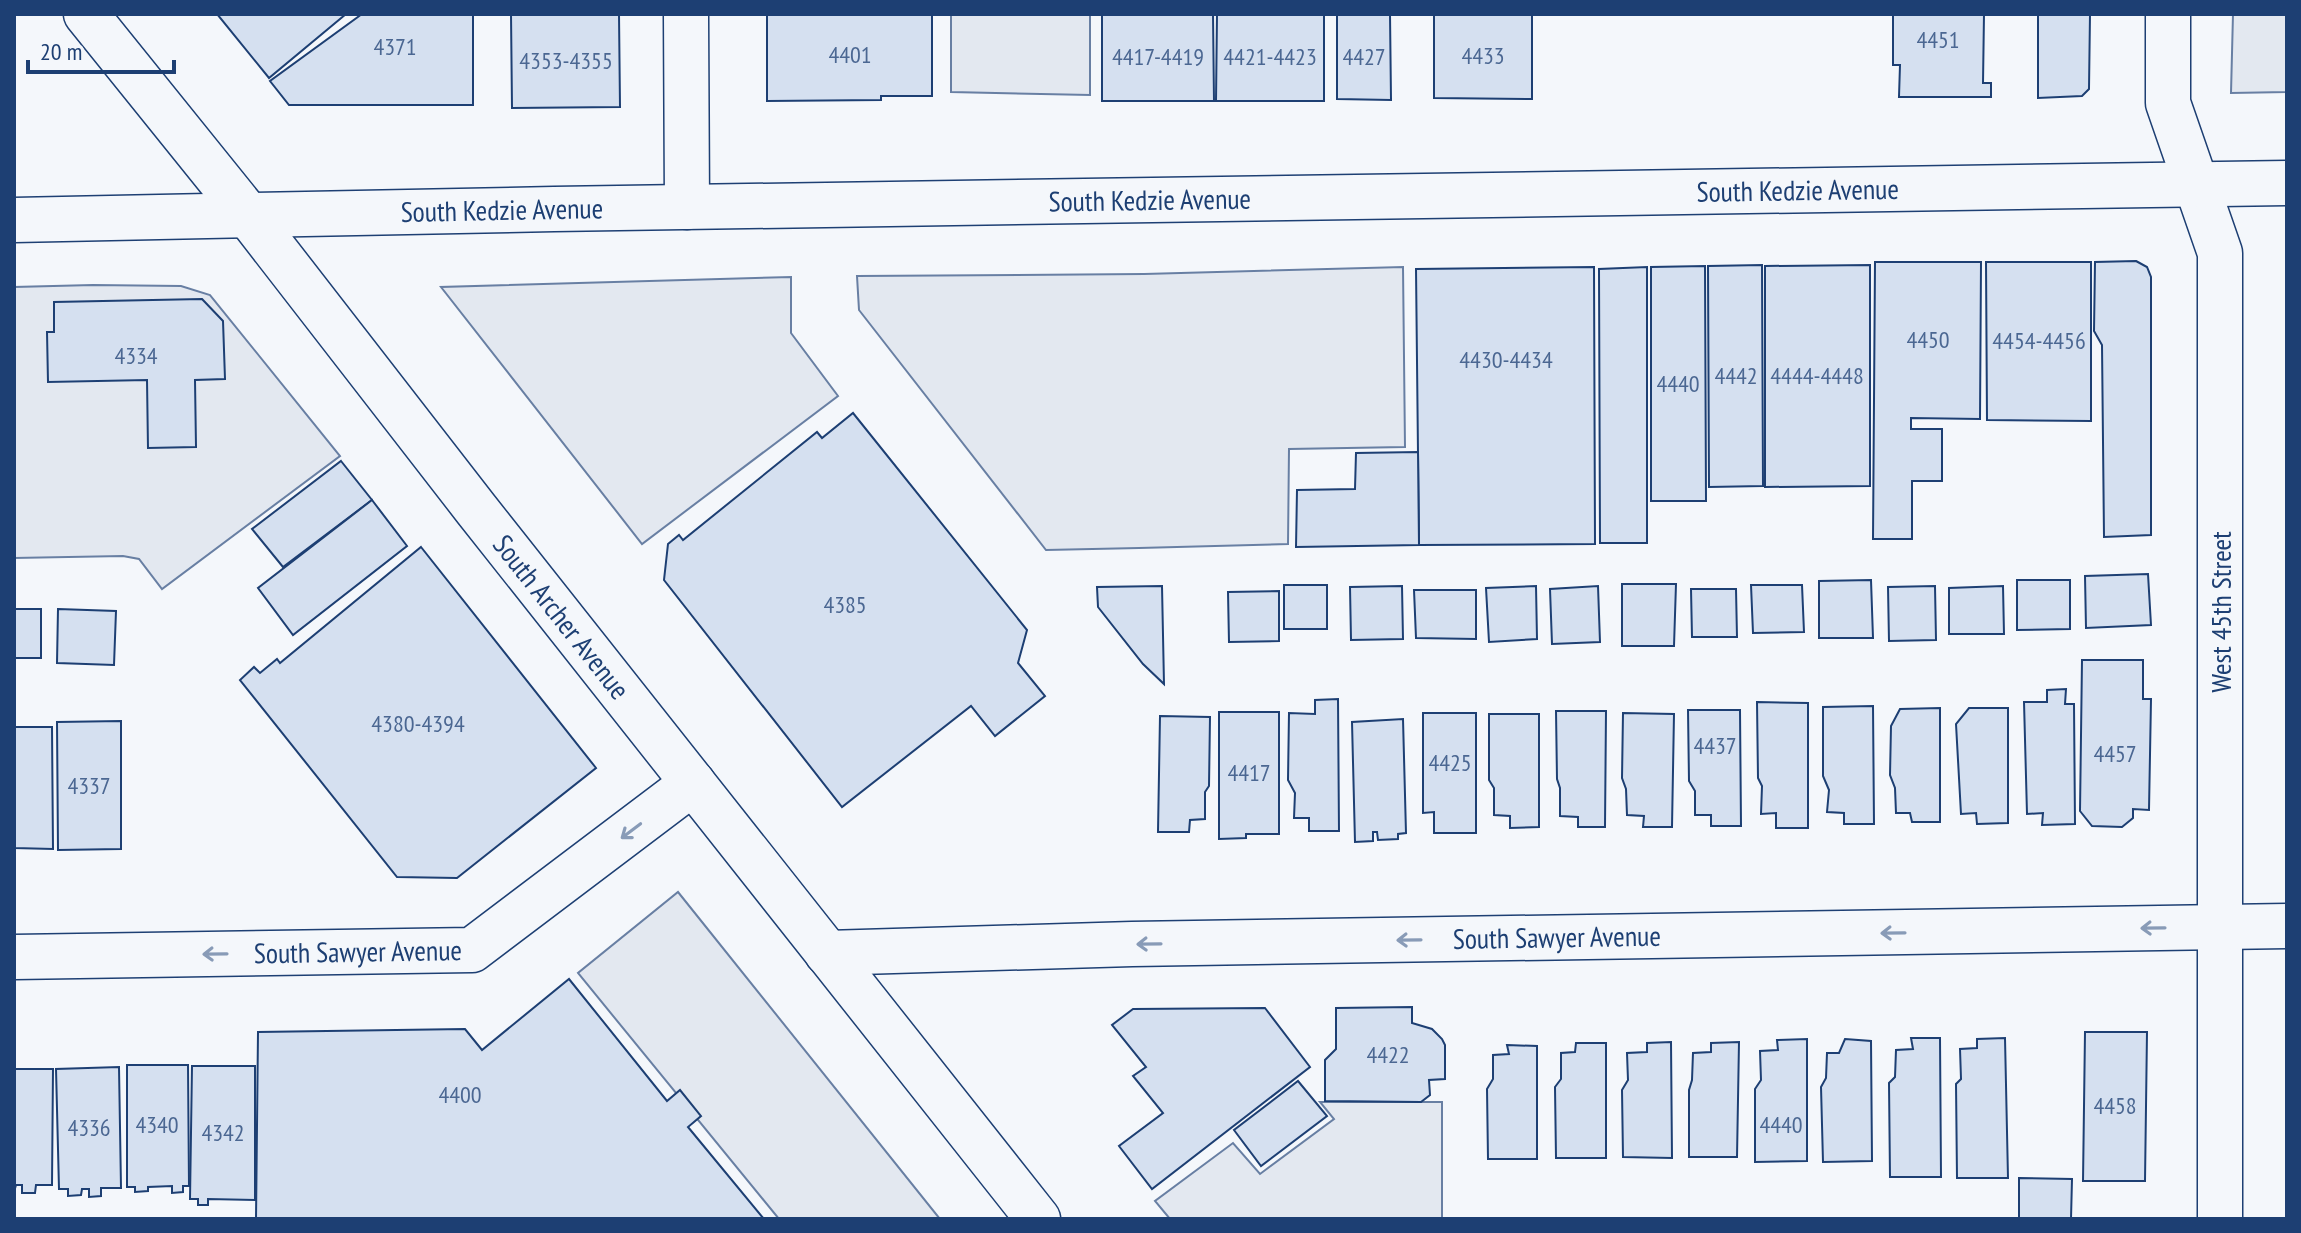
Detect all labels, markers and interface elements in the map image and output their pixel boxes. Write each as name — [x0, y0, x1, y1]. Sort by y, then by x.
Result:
scale bar — [28, 24, 174, 74]
house number: 4451 — [1916, 24, 1960, 55]
house number: 4371 — [373, 31, 417, 62]
text: 20 m — [40, 36, 82, 67]
house number: 4401 — [828, 39, 872, 70]
house number: 4433 — [1461, 40, 1505, 71]
house number: 4417-4419 — [1112, 41, 1204, 72]
house number: 4421-4423 — [1223, 41, 1317, 72]
house number: 4427 — [1342, 41, 1386, 72]
house number: 4353-4355 — [519, 45, 613, 76]
street label: South Kedzie Avenue — [1696, 170, 1899, 210]
street label: South Kedzie Avenue — [1048, 180, 1251, 220]
street label: South Kedzie Avenue — [400, 189, 603, 230]
house number: 4450 — [1906, 324, 1950, 355]
house number: 4454-4456 — [1992, 325, 2086, 356]
house number: 4334 — [114, 340, 158, 371]
house number: 4430-4434 — [1459, 344, 1553, 375]
house number: 4442 — [1714, 360, 1758, 391]
house number: 4444-4448 — [1770, 360, 1864, 391]
house number: 4440 — [1656, 368, 1700, 399]
street label: South Archer Avenue — [485, 527, 638, 707]
street label: West 45th Street — [2202, 531, 2239, 693]
house number: 4385 — [823, 589, 867, 620]
house number: 4380-4394 — [371, 708, 465, 739]
house number: 4437 — [1693, 730, 1737, 761]
house number: 4457 — [2093, 738, 2137, 769]
house number: 4425 — [1428, 747, 1472, 778]
house number: 4417 — [1227, 757, 1271, 788]
house number: 4337 — [67, 770, 111, 801]
one-way arrow — [621, 822, 642, 839]
street label: South Sawyer Avenue — [1453, 917, 1661, 957]
one-way arrow — [2140, 921, 2167, 936]
one-way arrow — [1880, 925, 1907, 940]
street label: South Sawyer Avenue — [254, 931, 462, 971]
one-way arrow — [1396, 932, 1423, 948]
one-way arrow — [1136, 936, 1163, 952]
one-way arrow — [202, 946, 229, 962]
house number: 4422 — [1366, 1039, 1410, 1070]
house number: 4400 — [438, 1079, 482, 1110]
house number: 4458 — [2093, 1090, 2137, 1121]
house number: 4340 — [135, 1109, 179, 1140]
house number: 4440 — [1759, 1109, 1803, 1140]
house number: 4336 — [67, 1112, 111, 1143]
house number: 4342 — [201, 1117, 245, 1148]

